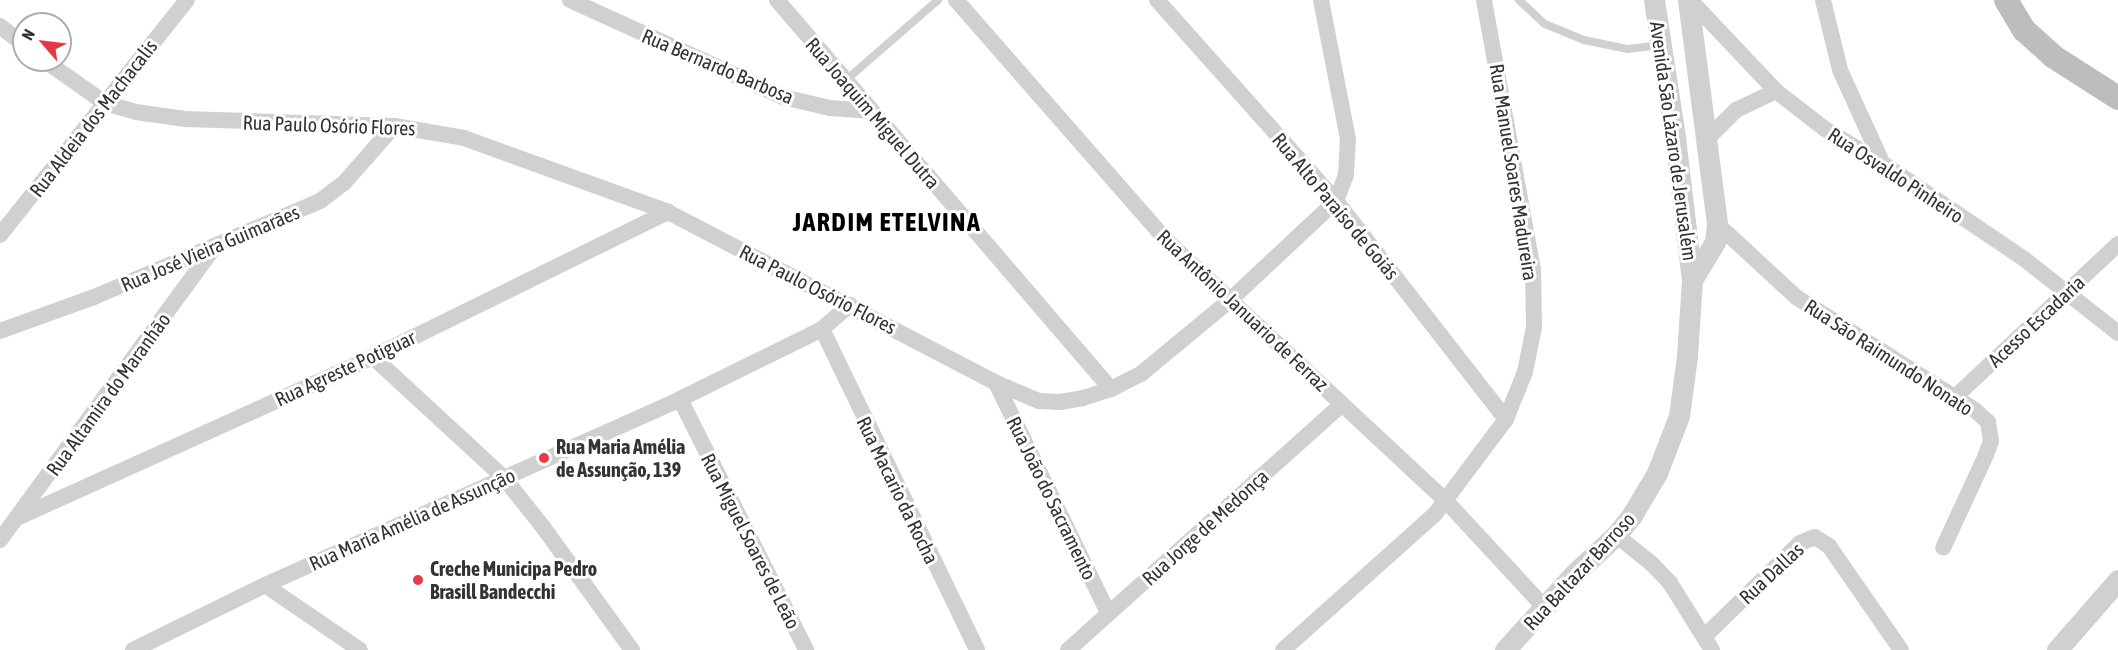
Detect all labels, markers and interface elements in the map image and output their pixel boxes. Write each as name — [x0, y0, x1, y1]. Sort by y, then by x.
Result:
north arrow — [12, 12, 72, 72]
street label: Avenida São Lázaro de Jerusalém — [1645, 20, 1703, 262]
street label: Rua Bernardo Barbosa — [638, 23, 798, 109]
text: N — [18, 26, 38, 43]
street label: Rua Joaquim Miguel Dutra — [801, 32, 945, 194]
street label: Rua Aldeia dos Machacalis — [24, 34, 162, 202]
street label: Rua Manuel Soares Madureira — [1485, 62, 1543, 282]
street label: Rua Paulo Osório Flores — [242, 110, 416, 140]
street label: Rua Osvaldo Pinheiro — [1824, 122, 1968, 228]
street label: Rua Alto Paraíso de Goiás — [1268, 128, 1404, 284]
street label: Rua José Vieira Guimarães — [117, 200, 303, 296]
district label: JARDIM ETELVINA — [793, 207, 981, 239]
street label: Rua Antônio Januario de Ferraz — [1152, 224, 1334, 396]
street label: Rua Paulo Osório Flores — [736, 239, 900, 339]
street label: Acesso Escadaria — [1983, 270, 2089, 372]
street label: Rua São Raimundo Nonato — [1800, 294, 1978, 420]
street label: Rua Altamira do Maranhão — [41, 308, 175, 480]
street label: Rua Agreste Potiguar — [271, 325, 419, 411]
street label: Rua Macario da Rocha — [852, 412, 944, 568]
street label: Rua João do Sacramento — [1002, 412, 1102, 584]
place label: Rua Maria Amélia de Assunção, 139 — [556, 434, 685, 481]
street label: Rua Miguel Soares de Leão — [696, 449, 806, 633]
marker: Rua Maria Amélia de Assunção, 139 — [537, 451, 551, 465]
street label: Rua Maria Amélia de Assunção — [305, 463, 519, 575]
street label: Rua Jorge de Medonça — [1137, 464, 1273, 590]
street label: Rua Baltazar Barroso — [1518, 507, 1640, 635]
street label: Rua Dallas — [1734, 537, 1808, 609]
place label: Creche Municipa Pedro Brasill Bandecchi — [430, 556, 597, 603]
marker: Creche Municipa Pedro Brasill Bandecchi — [411, 573, 425, 587]

